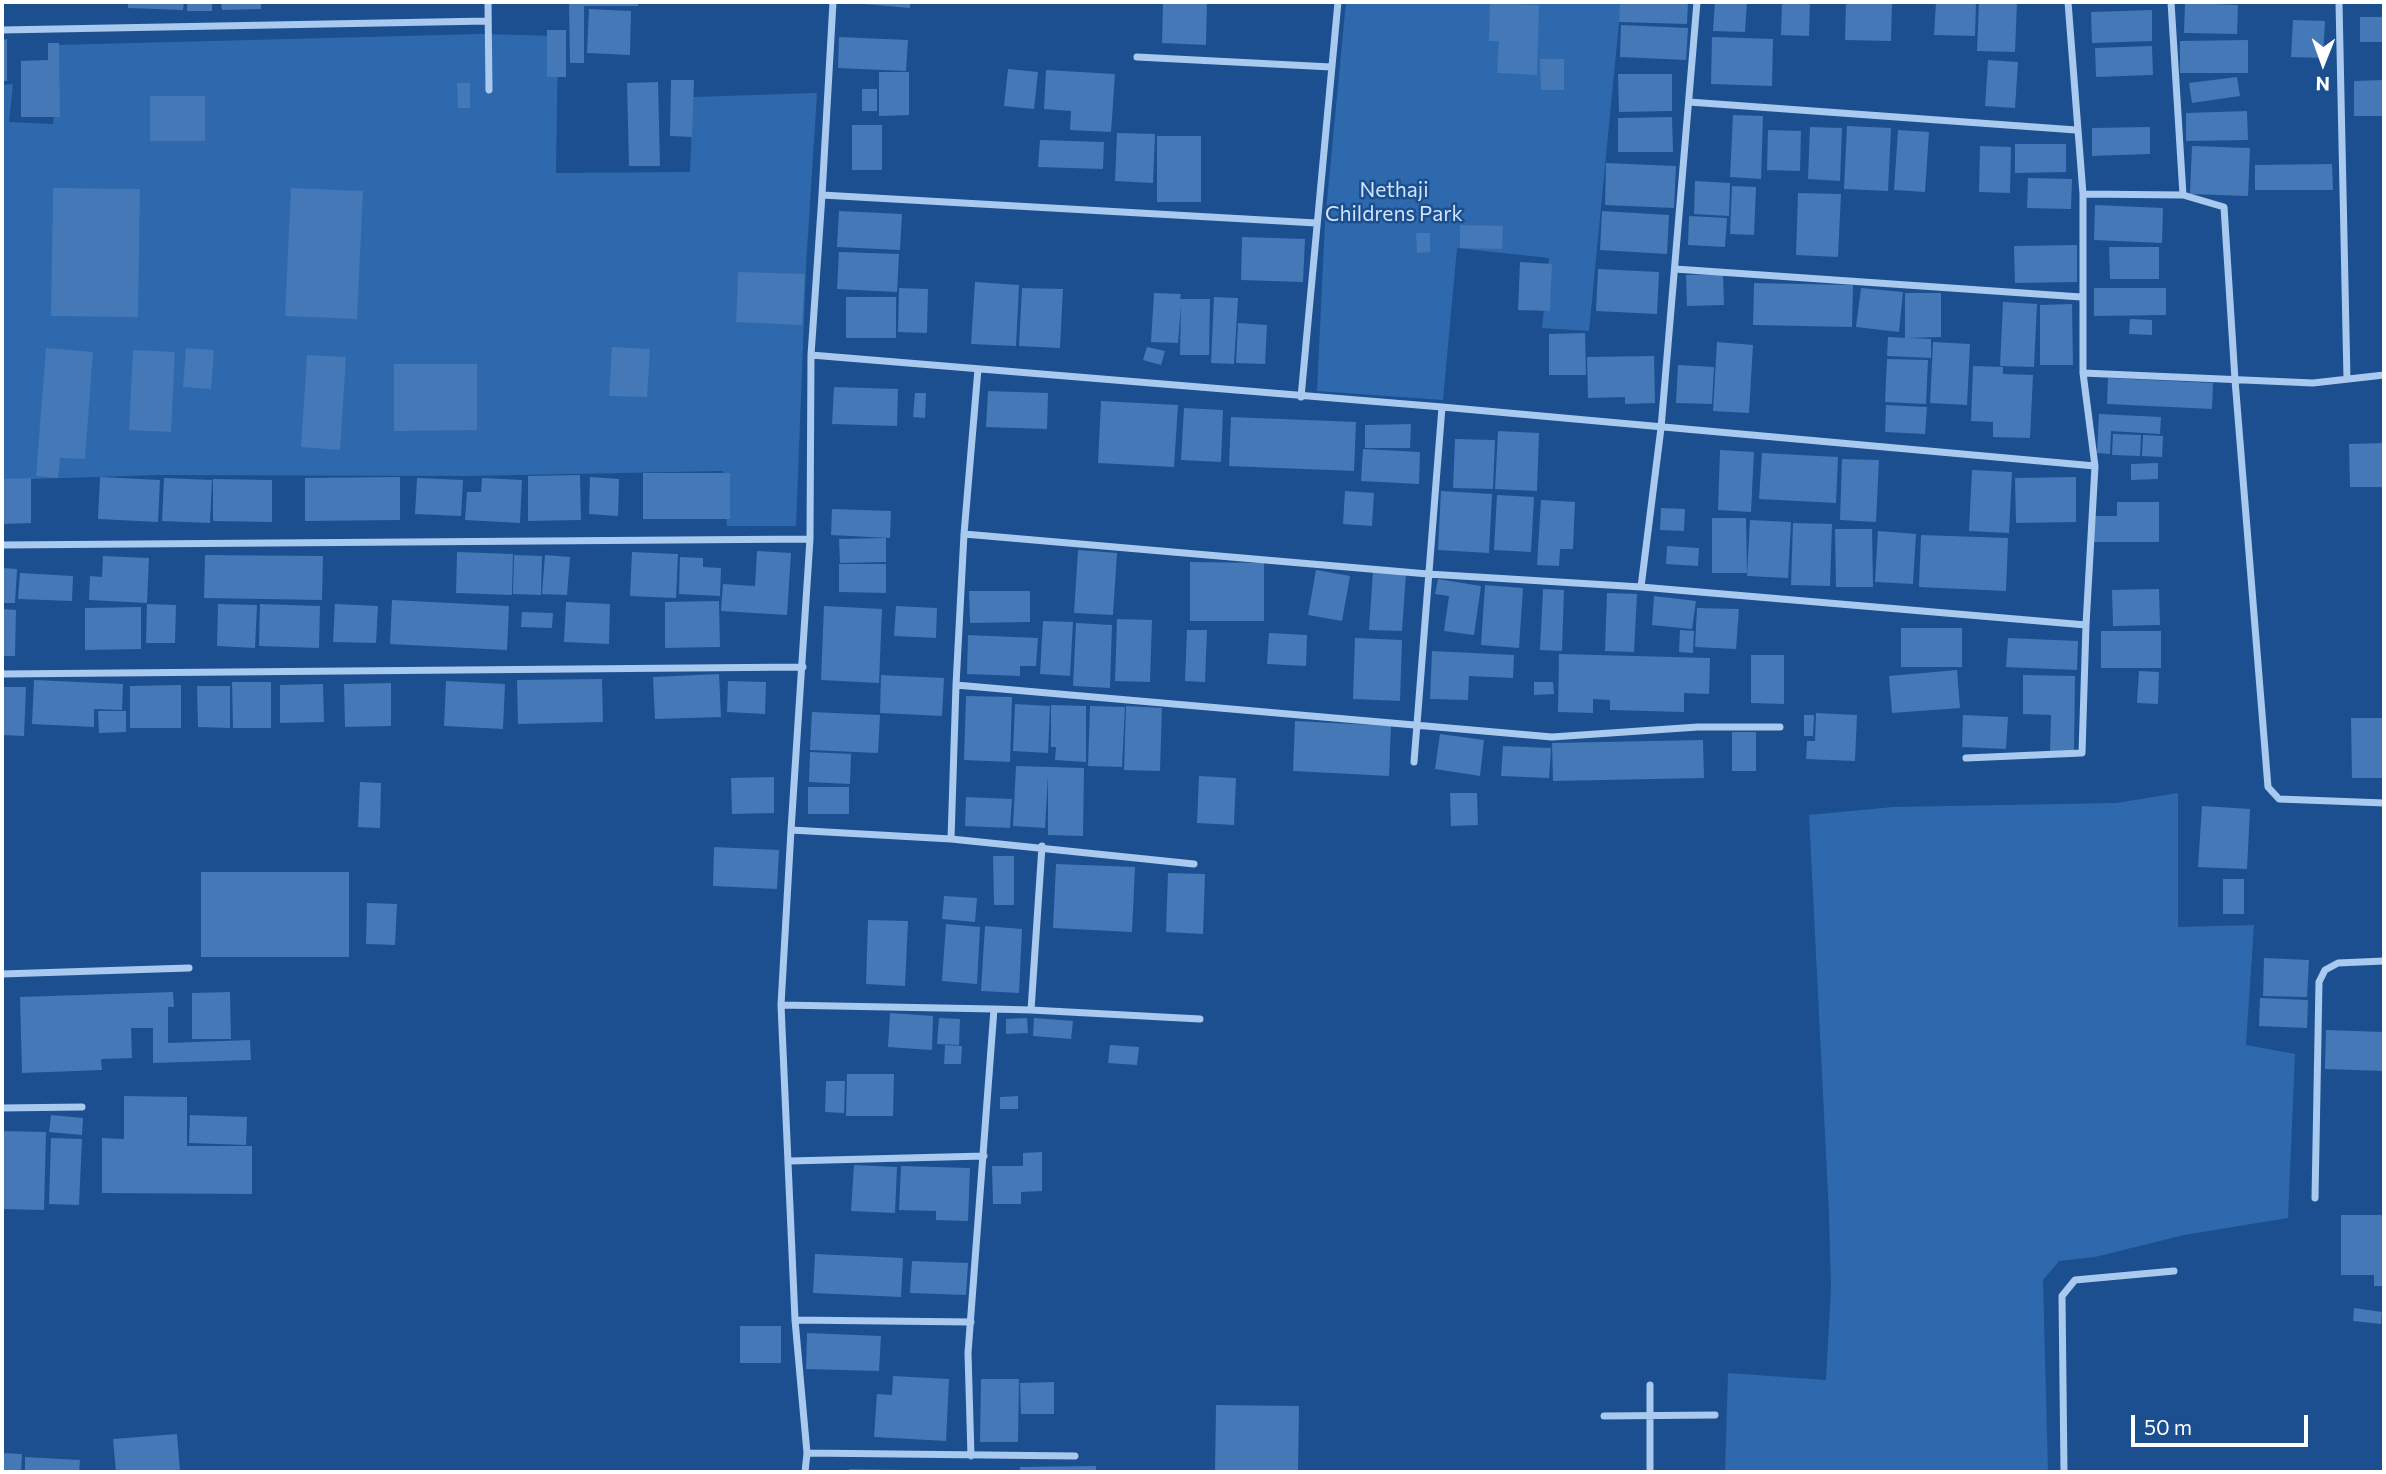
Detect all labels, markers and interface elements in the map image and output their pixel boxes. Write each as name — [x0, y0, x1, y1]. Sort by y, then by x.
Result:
north arrow — [2288, 28, 2358, 98]
text: N — [2315, 73, 2330, 96]
park label: Nethaji Childrens Park — [1325, 177, 1463, 227]
scale bar — [2134, 1400, 2311, 1444]
text: 50 m — [2144, 1414, 2192, 1439]

